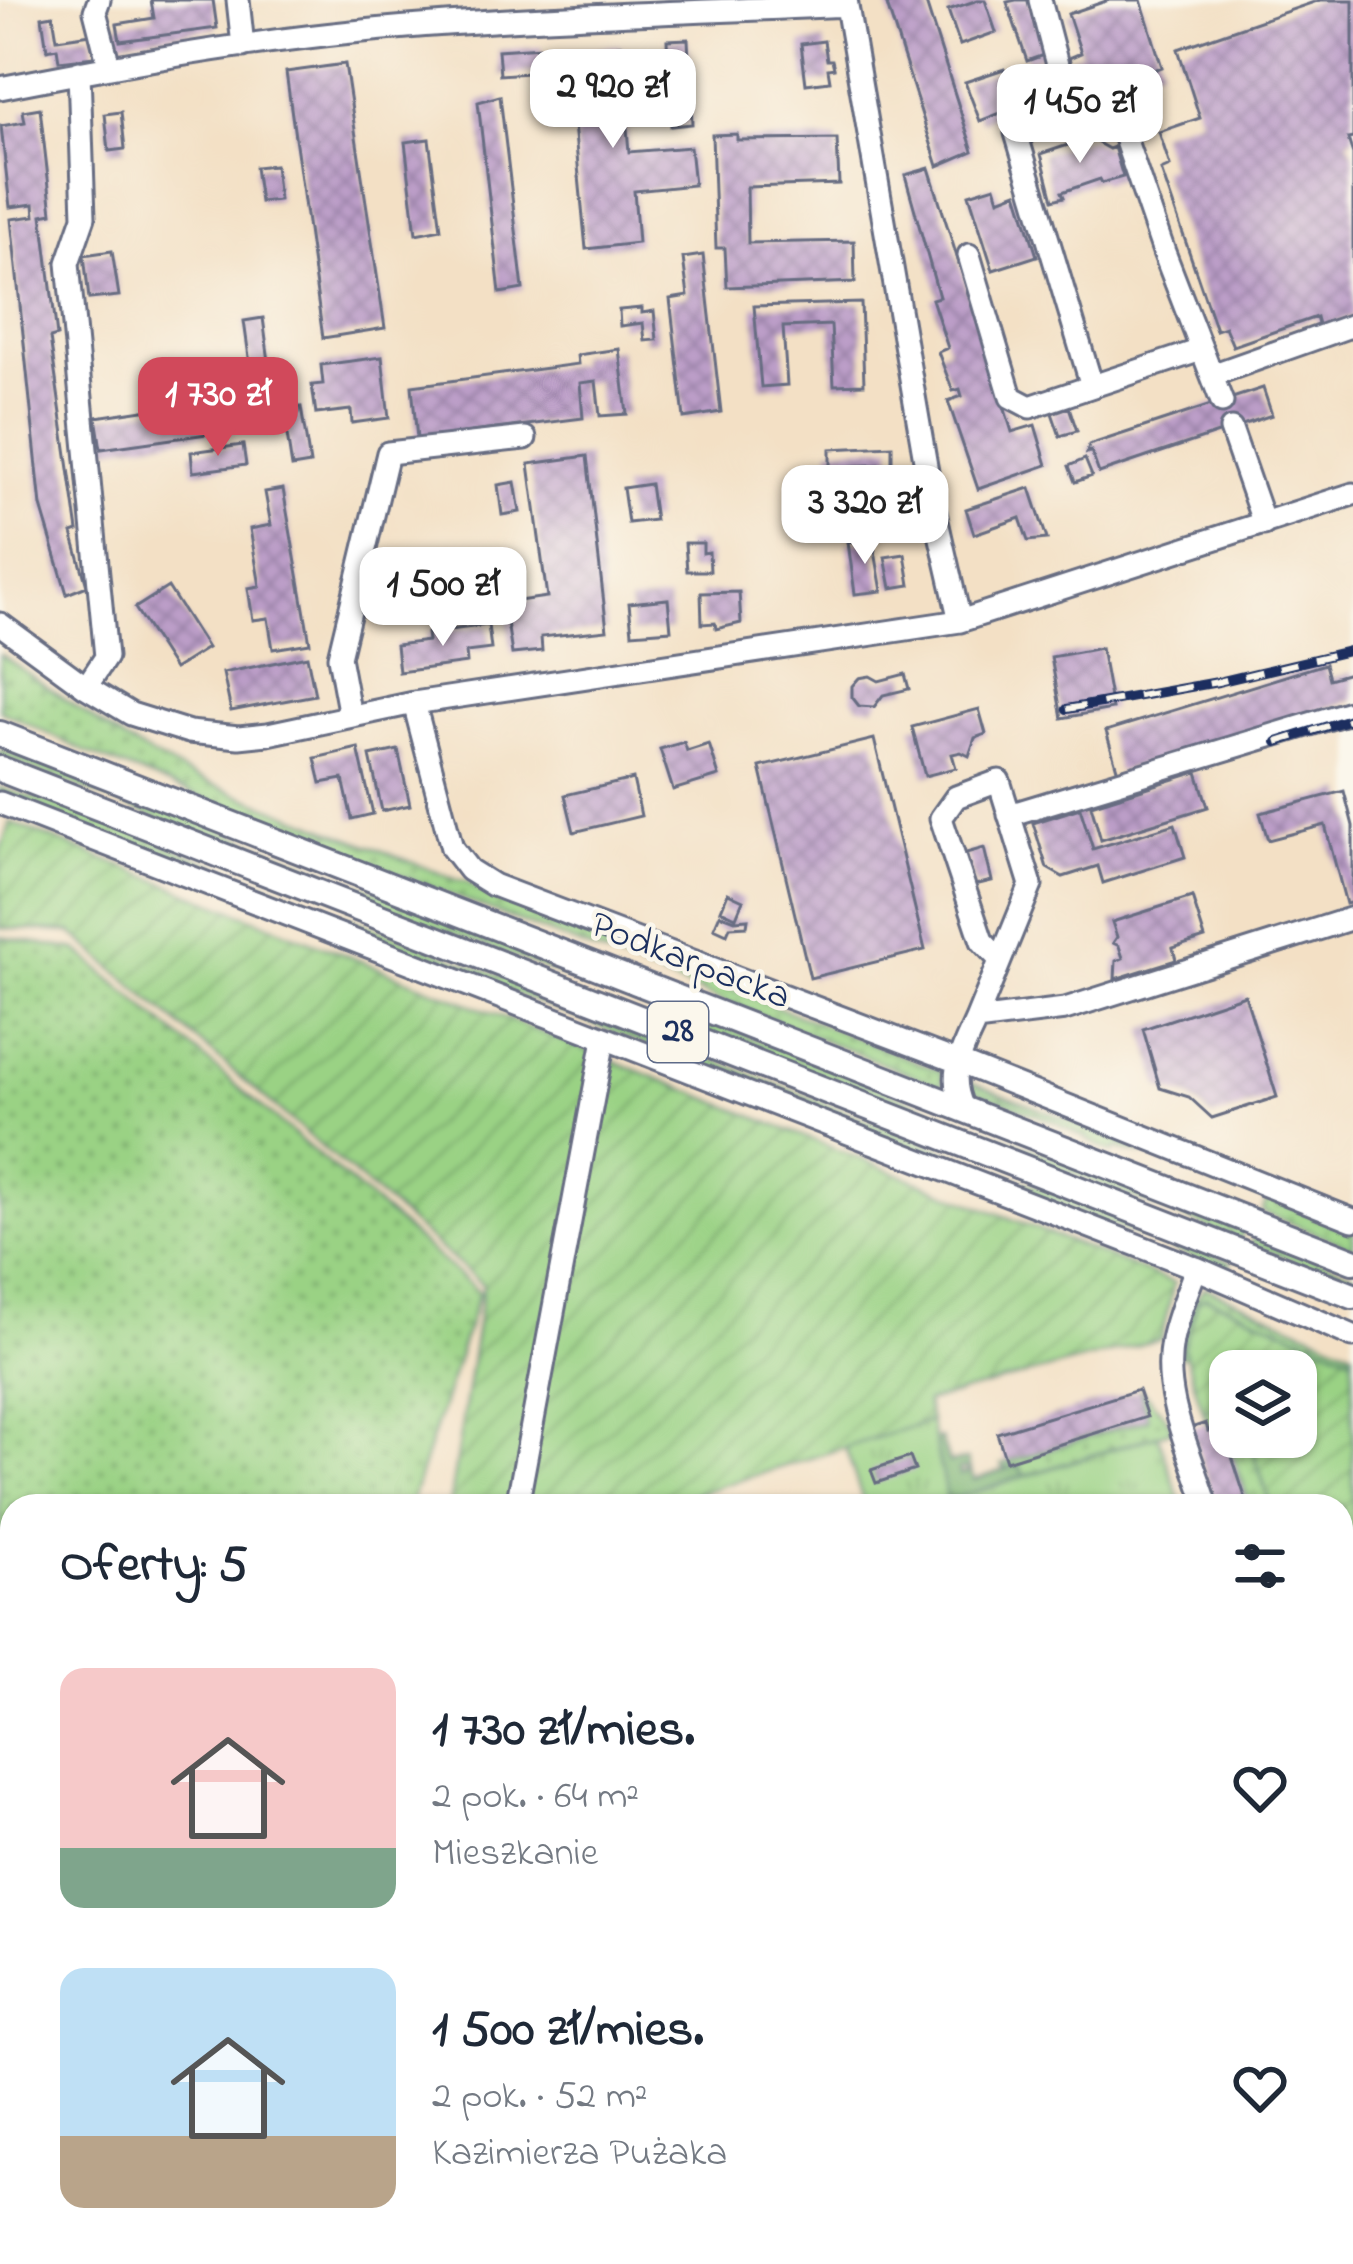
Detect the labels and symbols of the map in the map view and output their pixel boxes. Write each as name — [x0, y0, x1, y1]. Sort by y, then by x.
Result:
pin: 2 920 zł — [489, 49, 737, 151]
pin: 1 450 zł — [956, 64, 1204, 166]
pin: 1 730 zł — [94, 357, 342, 459]
pin: 3 320 zł — [741, 465, 989, 567]
pin: 1 500 zł — [319, 547, 567, 649]
street label: Podkarpacka — [582, 898, 798, 1026]
road number: 28 — [648, 1002, 708, 1062]

